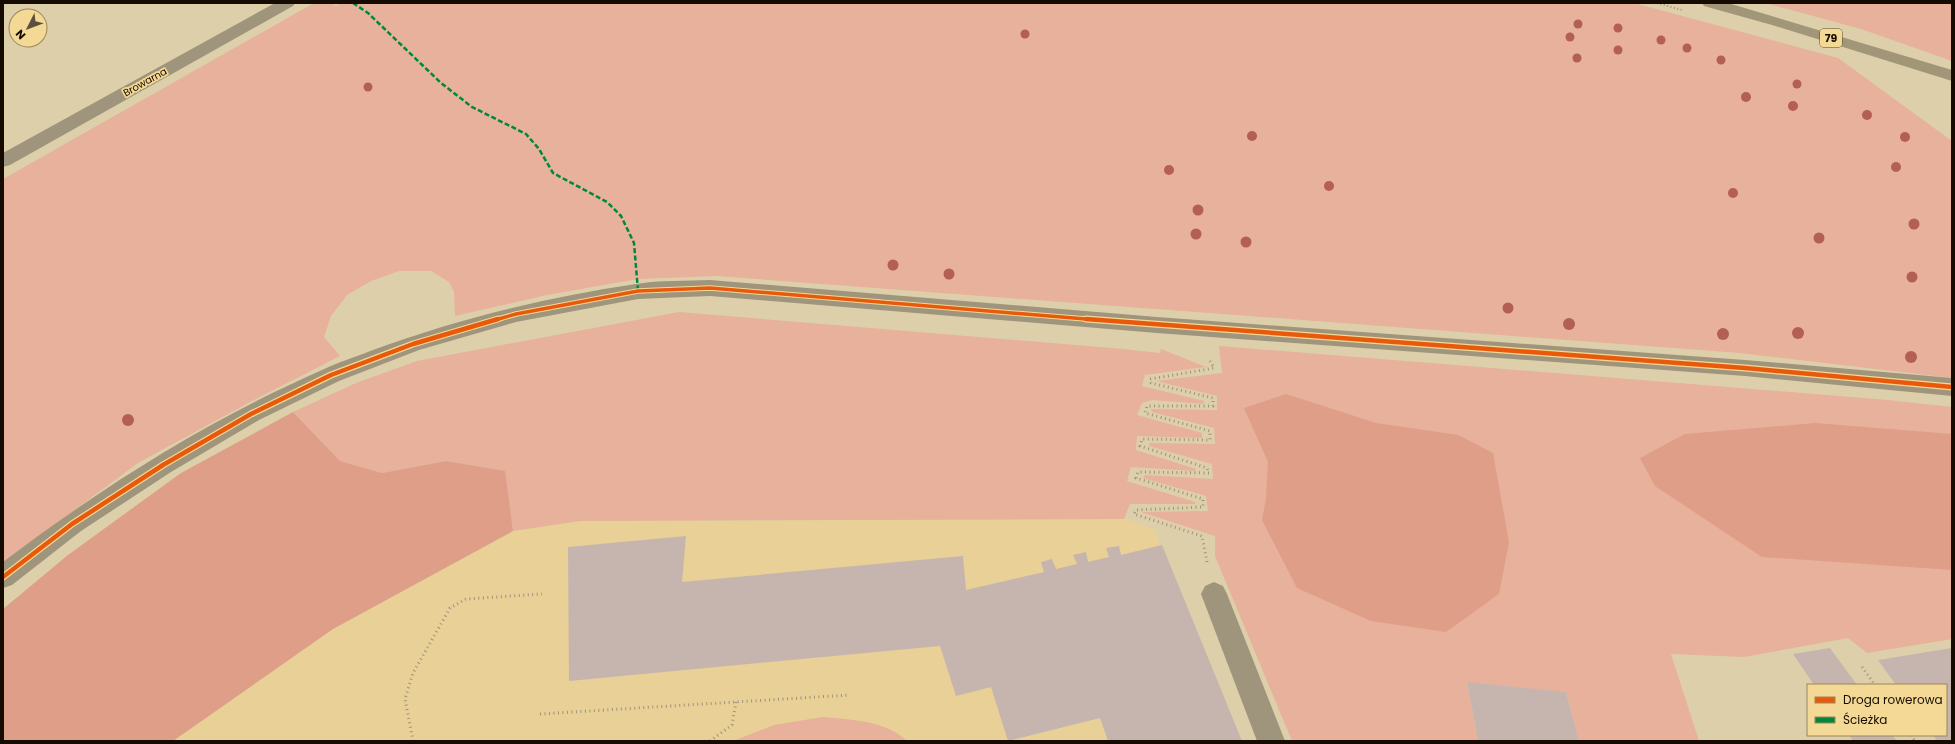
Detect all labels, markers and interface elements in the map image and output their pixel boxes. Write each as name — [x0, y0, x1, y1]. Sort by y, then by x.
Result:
north arrow — [8, 8, 48, 48]
text: N — [12, 26, 29, 43]
road number: 79 — [1820, 29, 1842, 47]
street label: Browarna — [120, 64, 170, 100]
legend — [1807, 684, 1947, 736]
text: Droga rowerowa — [1843, 691, 1943, 708]
text: Ścieżka — [1843, 711, 1887, 728]

